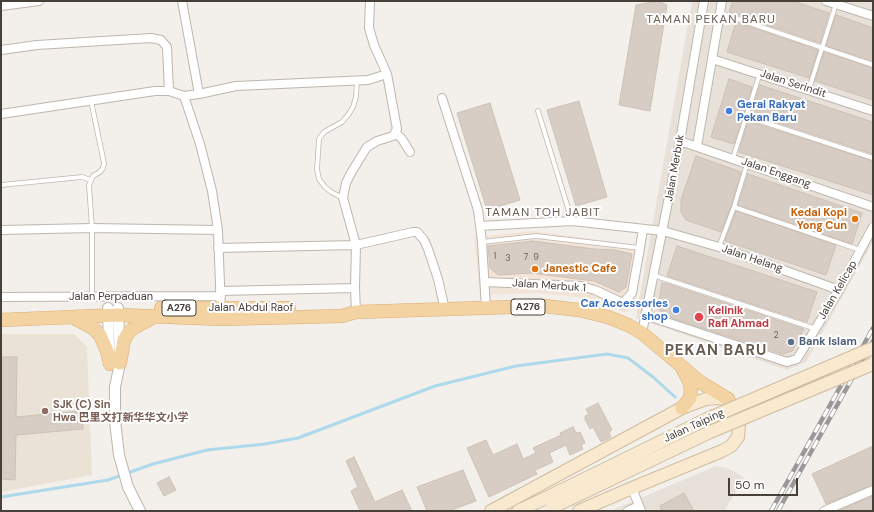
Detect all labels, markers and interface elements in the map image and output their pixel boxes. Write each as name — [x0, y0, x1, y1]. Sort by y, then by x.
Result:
district label: TAMAN PEKAN BARU — [646, 13, 776, 27]
street label: Jalan Serindit — [758, 67, 828, 101]
place label: Gerai Rakyat Pekan Baru — [737, 98, 806, 124]
marker: Gerai Rakyat Pekan Baru — [724, 106, 734, 116]
street label: Jalan Merbuk — [663, 134, 687, 202]
street label: Jalan Enggang — [740, 155, 812, 191]
district label: TAMAN TOH JABIT — [485, 206, 601, 220]
place label: Kedai Kopi Yong Cun — [791, 206, 847, 232]
marker: Kedai Kopi Yong Cun — [850, 214, 860, 224]
street label: Jalan Helang — [720, 242, 784, 276]
house number: 1 — [494, 252, 496, 262]
house number: 7 — [524, 253, 528, 263]
house number: 9 — [533, 253, 539, 263]
house number: 3 — [505, 254, 511, 264]
street label: Jalan Kelicap — [816, 258, 860, 322]
place label: Janestic Cafe — [543, 262, 617, 276]
marker: Janestic Cafe — [530, 264, 540, 274]
street label: Jalan Merbuk 1 — [512, 277, 586, 295]
street label: Jalan Perpaduan — [69, 290, 153, 304]
place label: Car Accessories shop — [580, 297, 668, 323]
road number: A276 — [511, 299, 545, 315]
road number: A276 — [162, 300, 196, 316]
street label: Jalan Abdul Raof — [209, 301, 293, 315]
place label: Kelinik Rafi Ahmad — [708, 304, 769, 330]
marker: Car Accessories shop — [671, 305, 681, 315]
marker: Kelinik Rafi Ahmad — [693, 311, 705, 323]
house number: 2 — [773, 331, 779, 341]
place label: Bank Islam — [799, 335, 857, 349]
marker: Bank Islam — [786, 337, 796, 347]
district label: PEKAN BARU — [665, 342, 767, 360]
place label: SJK (C) Sin Hwa 巴里文打新华华文小学 — [53, 398, 189, 424]
marker: SJK (C) Sin Hwa 巴里文打新华华文小学 — [40, 406, 50, 416]
street label: Jalan Taiping — [662, 406, 726, 446]
scale bar — [730, 470, 800, 496]
text: 50 m — [735, 477, 764, 493]

